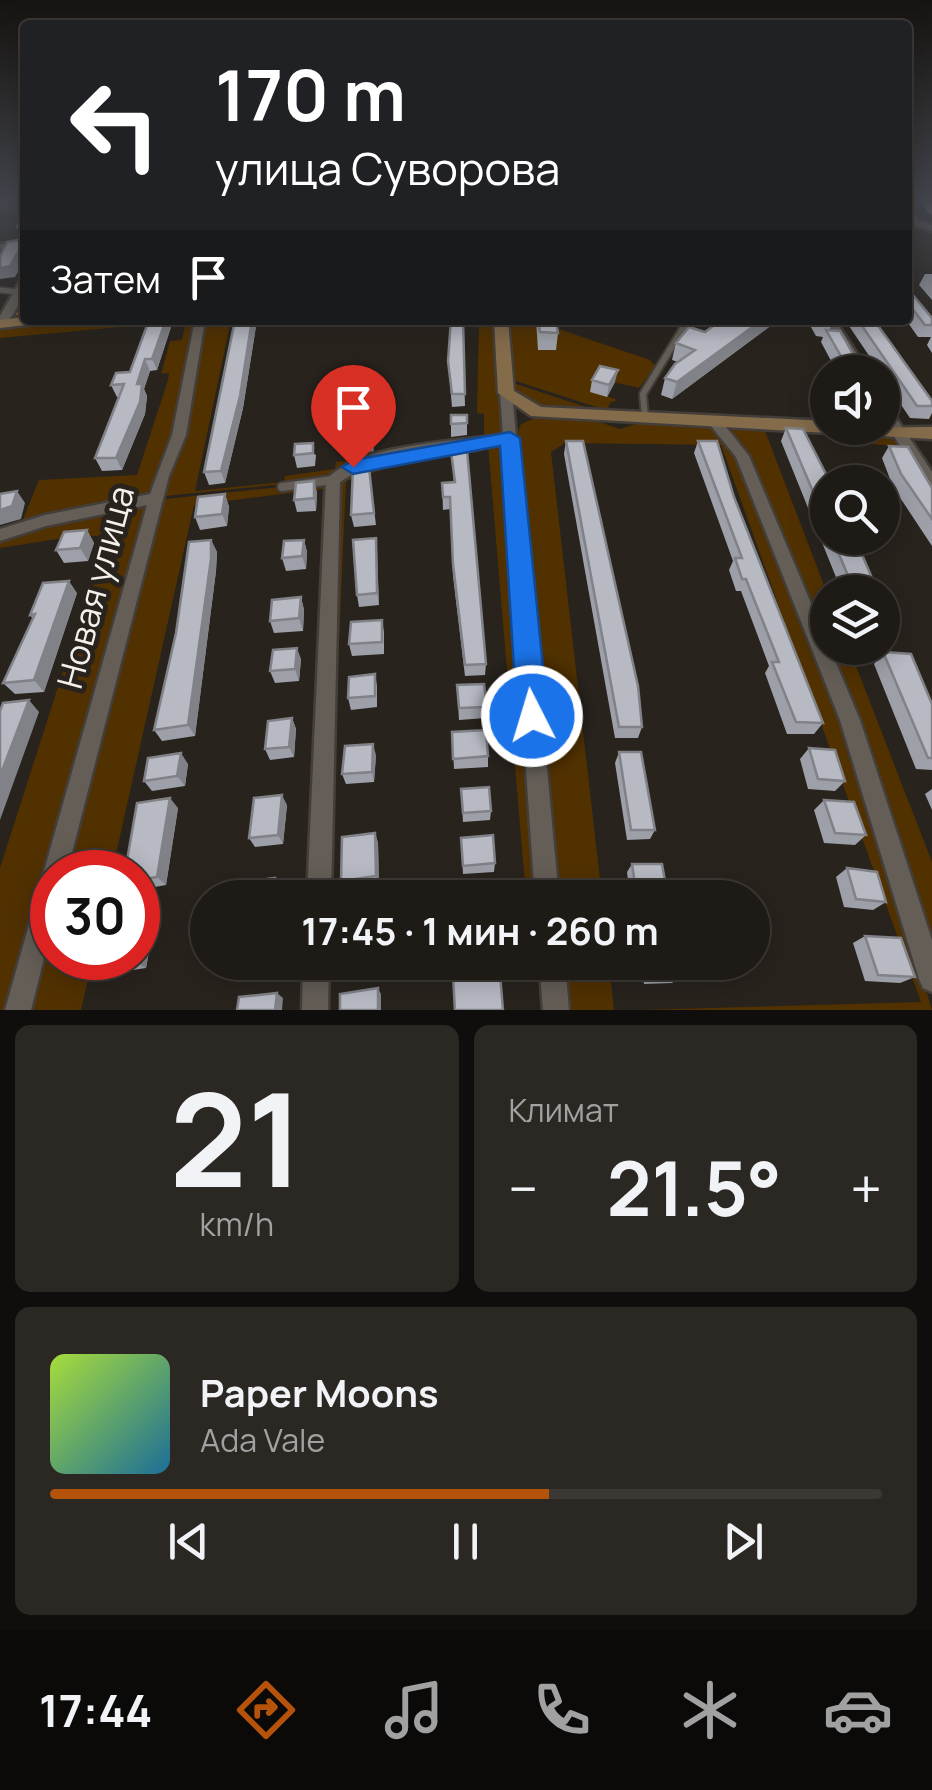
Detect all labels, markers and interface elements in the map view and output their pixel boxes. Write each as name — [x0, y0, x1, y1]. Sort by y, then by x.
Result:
text: 170 m — [215, 46, 406, 142]
icon: left — [50, 60, 180, 190]
text: улица Суворова — [215, 137, 560, 199]
icon: arrive — [181, 250, 236, 305]
text: Затем — [50, 252, 161, 304]
map controls — [810, 355, 900, 665]
button: sound — [810, 355, 900, 445]
pin — [311, 365, 396, 468]
icon: arrive — [326, 380, 381, 435]
button: search — [810, 465, 900, 555]
street label: Новая улица — [45, 480, 145, 694]
button: layers — [810, 575, 900, 665]
position arrow — [480, 664, 584, 768]
speed limit sign: 30 — [30, 850, 160, 980]
text: 17:45 · 1 мин · 260 m — [301, 904, 659, 956]
text: 21 — [170, 1048, 304, 1226]
text: Климат — [509, 1088, 619, 1132]
text: 21.5° — [607, 1136, 782, 1239]
text: − — [509, 1150, 538, 1226]
text: + — [850, 1150, 882, 1226]
text: km/h — [200, 1202, 274, 1246]
text: Paper Moons — [200, 1366, 439, 1418]
text: Ada Vale — [200, 1418, 325, 1462]
icon: previous — [161, 1514, 216, 1569]
icon: pause — [438, 1514, 493, 1569]
icon: next — [716, 1514, 771, 1569]
icon: directions — [231, 1675, 301, 1745]
icon: music — [379, 1675, 449, 1745]
icon: phone — [527, 1675, 597, 1745]
icon: climate — [675, 1675, 745, 1745]
icon: car — [823, 1675, 893, 1745]
text: 17:44 — [39, 1679, 152, 1741]

